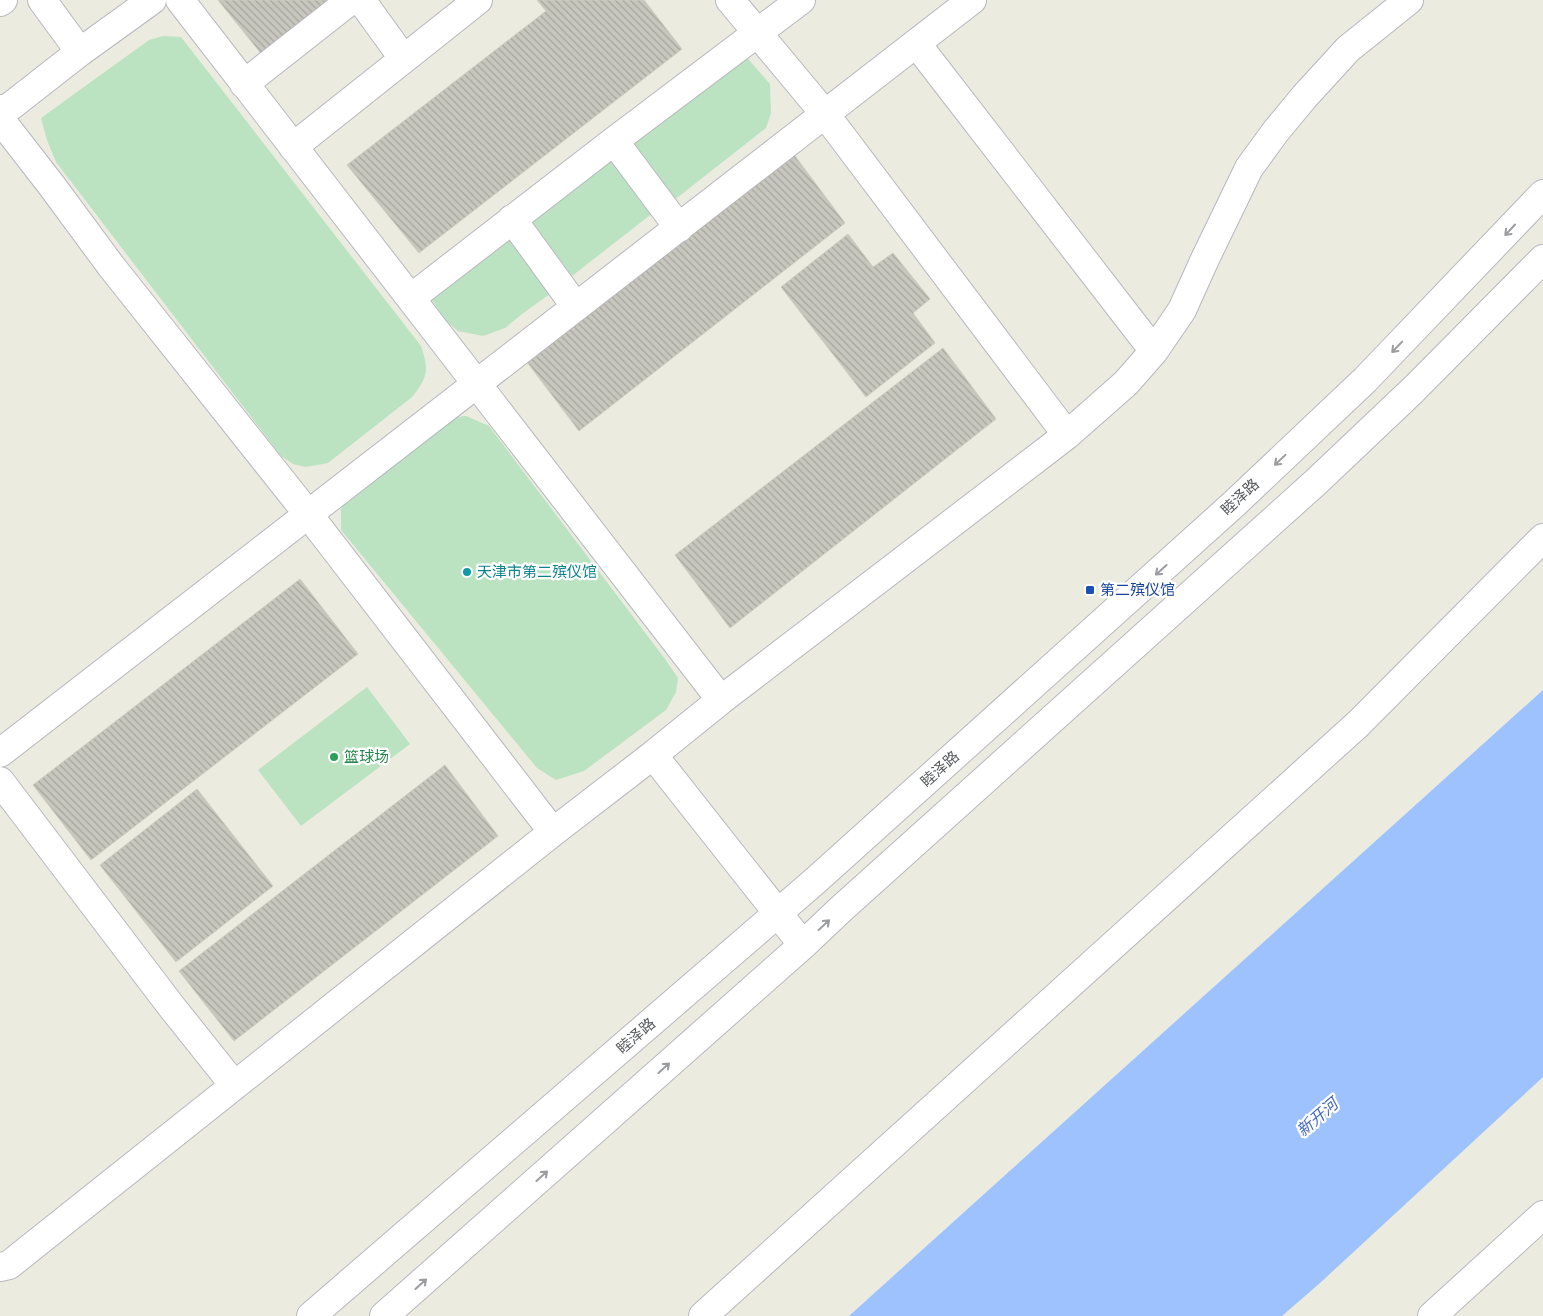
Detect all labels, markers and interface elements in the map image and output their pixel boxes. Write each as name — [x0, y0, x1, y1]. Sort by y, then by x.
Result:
one-way arrow — [1504, 223, 1516, 236]
one-way arrow — [1391, 341, 1403, 353]
one-way arrow — [1274, 454, 1287, 466]
street label: 睦泽路 — [1217, 474, 1263, 520]
place label: 天津市第二殡仪馆 — [477, 562, 597, 582]
one-way arrow — [1155, 564, 1167, 576]
marker: 天津市第二殡仪馆 — [461, 566, 473, 578]
place label: 第二殡仪馆 — [1100, 580, 1175, 600]
marker: 第二殡仪馆 — [1084, 584, 1096, 596]
place label: 篮球场 — [344, 747, 389, 767]
street label: 睦泽路 — [917, 747, 963, 791]
marker: 篮球场 — [328, 751, 340, 763]
one-way arrow — [818, 919, 831, 931]
street label: 睦泽路 — [612, 1014, 660, 1058]
one-way arrow — [657, 1063, 670, 1074]
water label: 新开河 — [1292, 1092, 1345, 1142]
one-way arrow — [536, 1170, 549, 1182]
one-way arrow — [414, 1278, 427, 1289]

